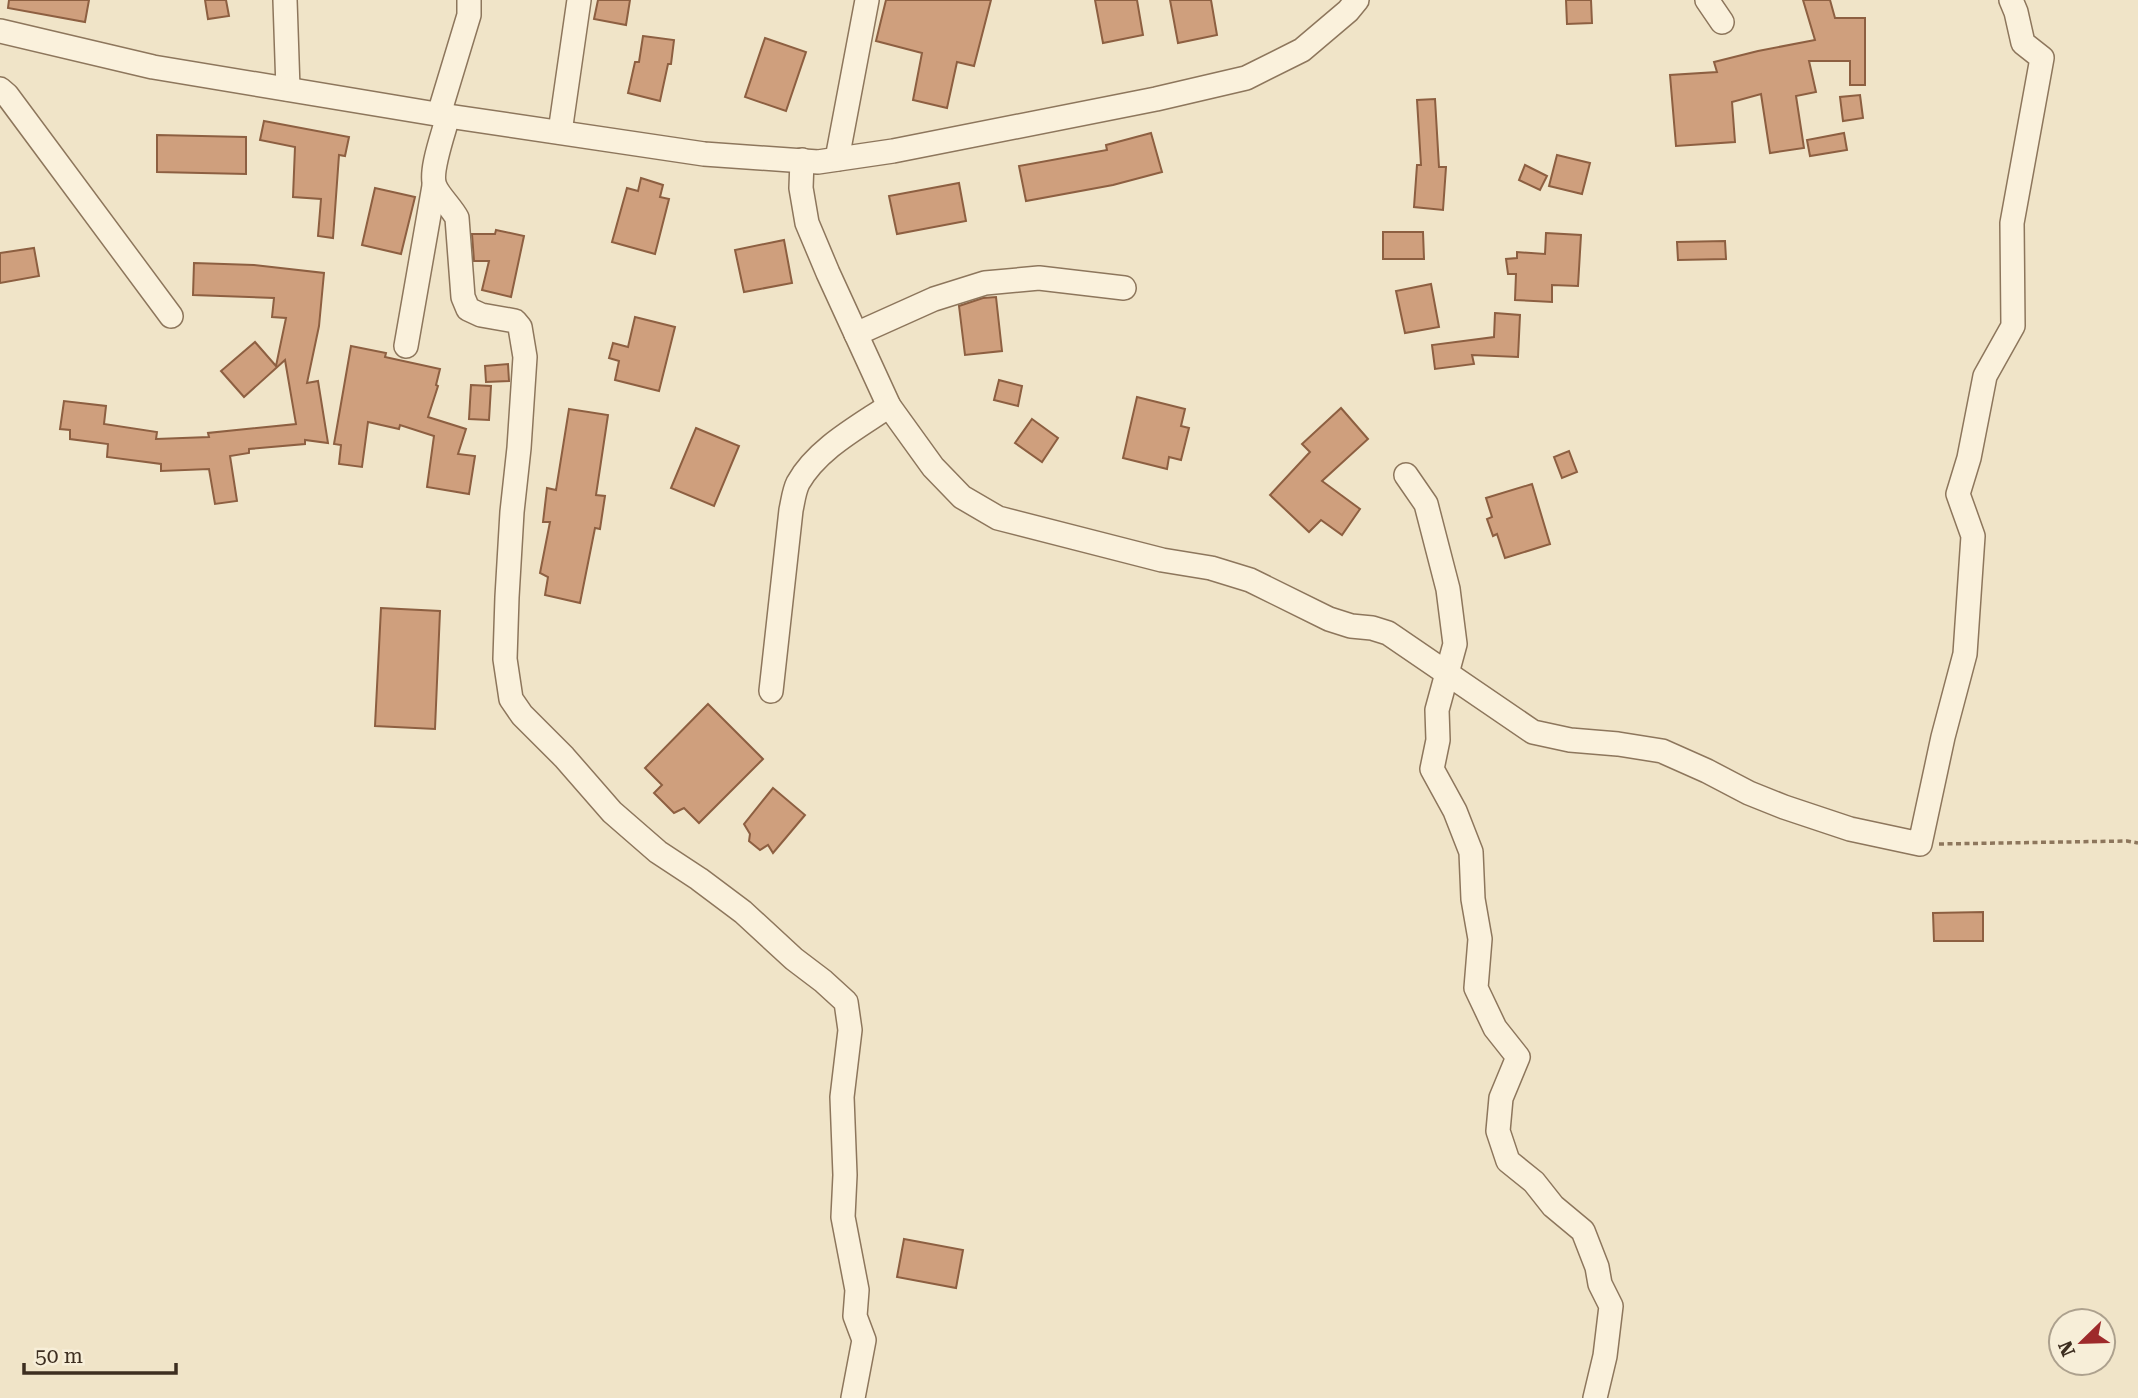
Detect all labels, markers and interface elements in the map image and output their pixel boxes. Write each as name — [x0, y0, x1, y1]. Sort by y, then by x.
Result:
north arrow — [2047, 1307, 2117, 1377]
scale bar — [24, 1332, 177, 1376]
text: N — [2053, 1337, 2080, 1360]
text: 50 m — [35, 1344, 83, 1368]

